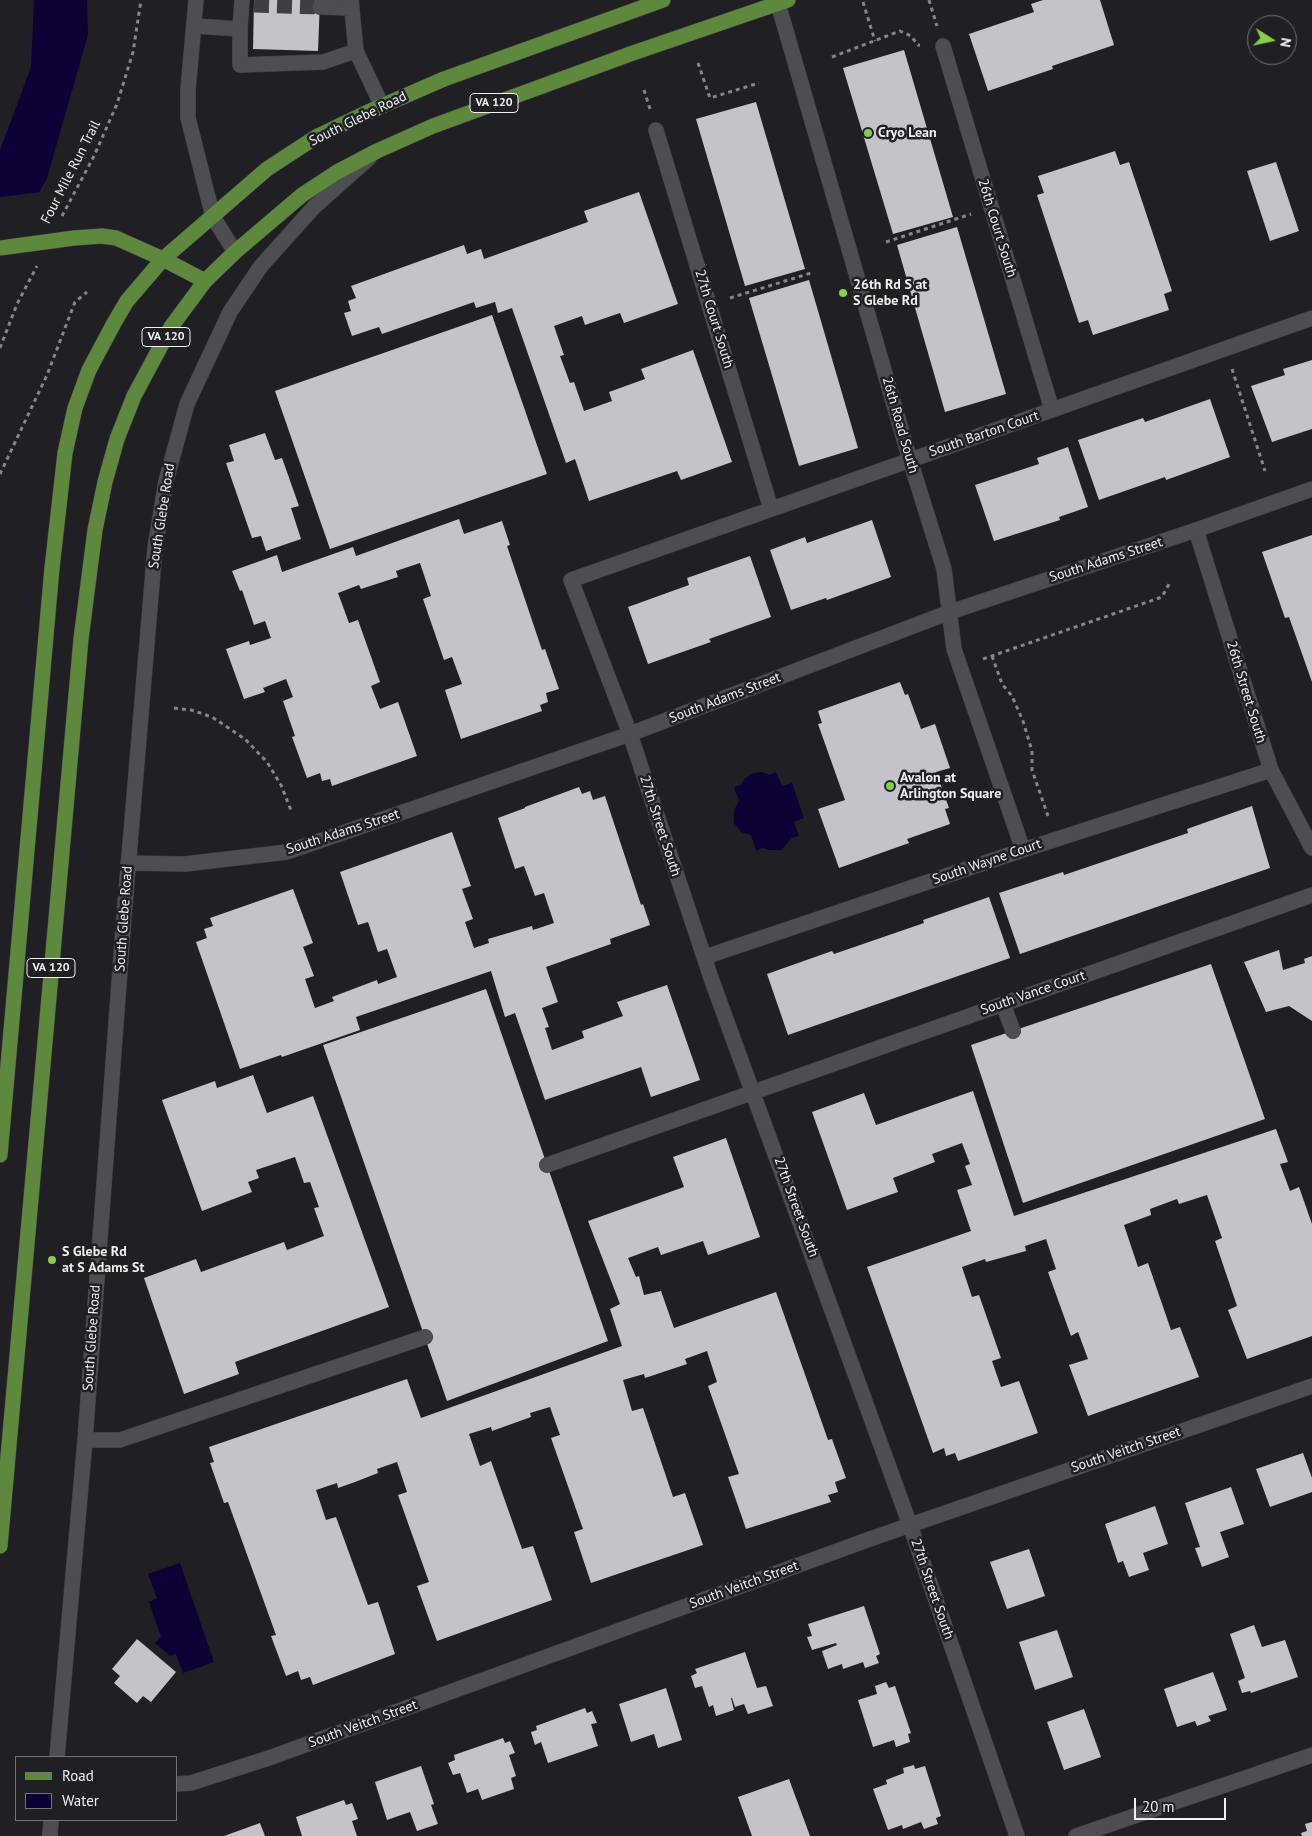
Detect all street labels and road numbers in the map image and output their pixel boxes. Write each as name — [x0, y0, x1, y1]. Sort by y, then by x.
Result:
street label: South Glebe Road — [306, 88, 410, 150]
road number: VA 120 — [470, 94, 518, 112]
street label: Four Mile Run Trail — [38, 118, 104, 226]
street label: 26th Court South — [974, 177, 1020, 279]
street label: 27th Court South — [691, 268, 737, 370]
road number: VA 120 — [142, 328, 190, 347]
street label: 26th Road South — [878, 375, 922, 475]
street label: South Barton Court — [927, 407, 1041, 461]
street label: South Glebe Road — [145, 462, 179, 570]
street label: South Adams Street — [1047, 534, 1165, 586]
street label: 26th Street South — [1223, 639, 1269, 745]
street label: South Adams Street — [667, 669, 783, 727]
street label: 27th Street South — [636, 773, 684, 879]
street label: South Adams Street — [284, 806, 402, 858]
street label: South Wayne Court — [930, 835, 1044, 889]
street label: South Glebe Road — [112, 865, 136, 973]
road number: VA 120 — [27, 958, 75, 978]
street label: South Vance Court — [978, 967, 1088, 1019]
street label: 27th Street South — [770, 1155, 822, 1259]
street label: South Glebe Road — [80, 1284, 104, 1392]
street label: South Veitch Street — [1069, 1423, 1183, 1477]
street label: 27th Street South — [907, 1536, 957, 1642]
street label: South Veitch Street — [687, 1557, 801, 1613]
street label: South Veitch Street — [306, 1696, 420, 1752]

